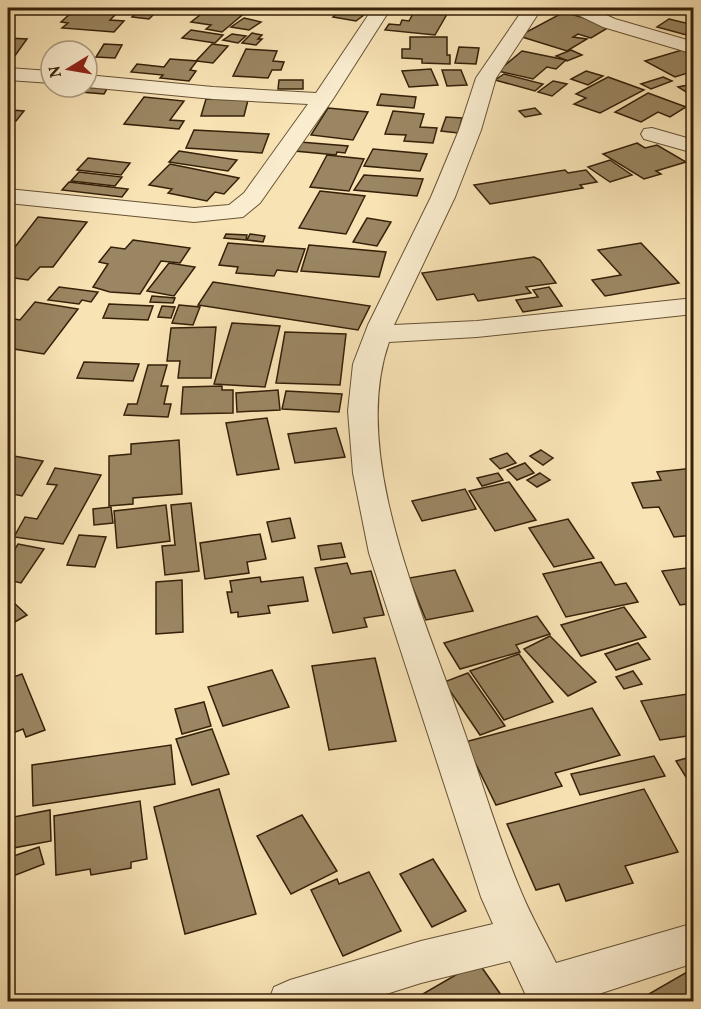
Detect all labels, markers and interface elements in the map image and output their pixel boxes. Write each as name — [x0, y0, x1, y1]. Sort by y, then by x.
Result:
north arrow — [39, 39, 99, 99]
text: N — [44, 63, 68, 79]

